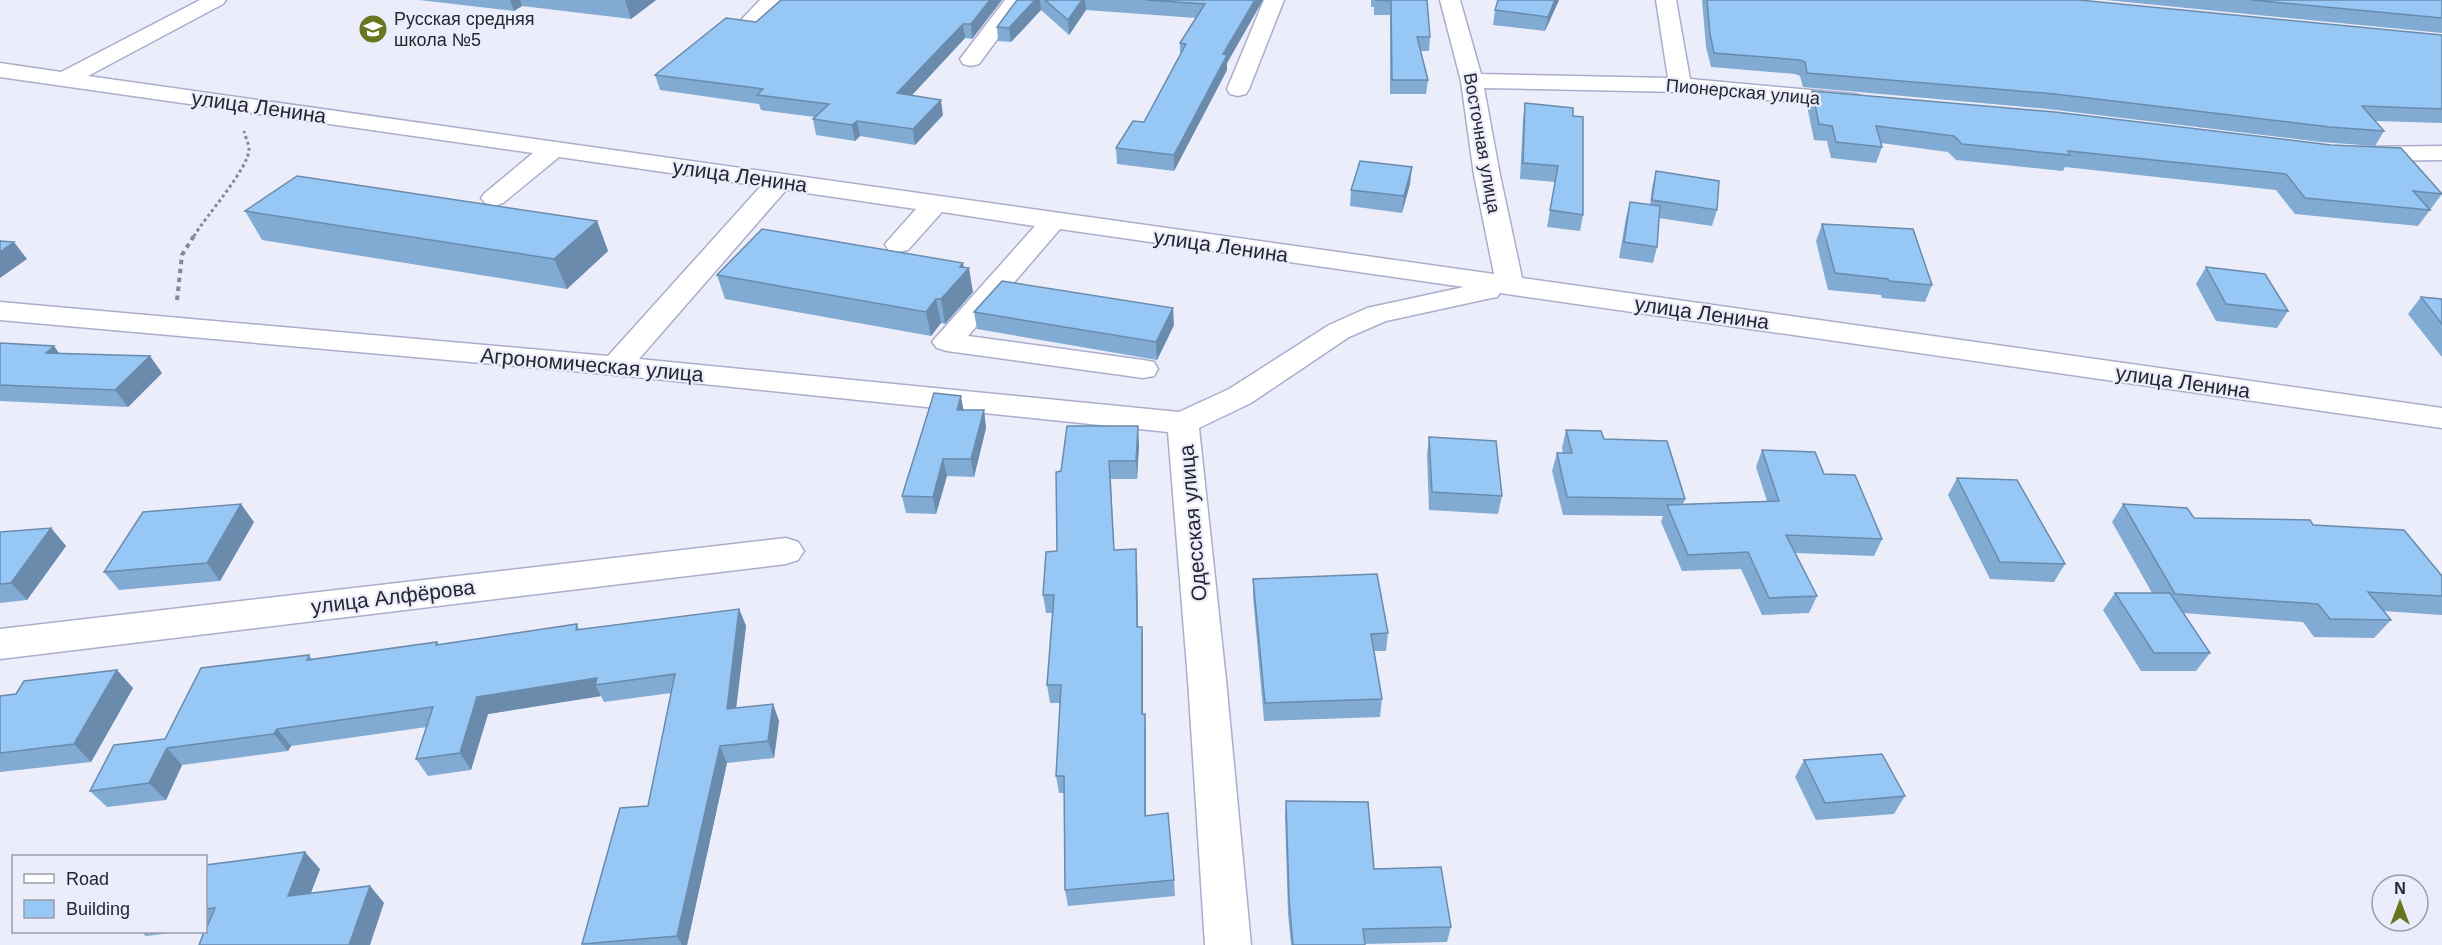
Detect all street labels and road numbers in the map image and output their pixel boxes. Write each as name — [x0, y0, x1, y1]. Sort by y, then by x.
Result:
street label: Восточная улица — [1460, 71, 1504, 216]
street label: Пионерская улица — [1665, 75, 1822, 109]
street label: улица Ленина — [190, 86, 328, 127]
street label: улица Ленина — [671, 155, 809, 196]
street label: улица Ленина — [1152, 225, 1290, 266]
street label: улица Ленина — [1633, 292, 1771, 333]
street label: Агрономическая улица — [480, 343, 705, 386]
street label: улица Ленина — [2114, 361, 2252, 402]
street label: Одесская улица — [1174, 443, 1211, 602]
street label: улица Алфёрова — [310, 575, 476, 618]

